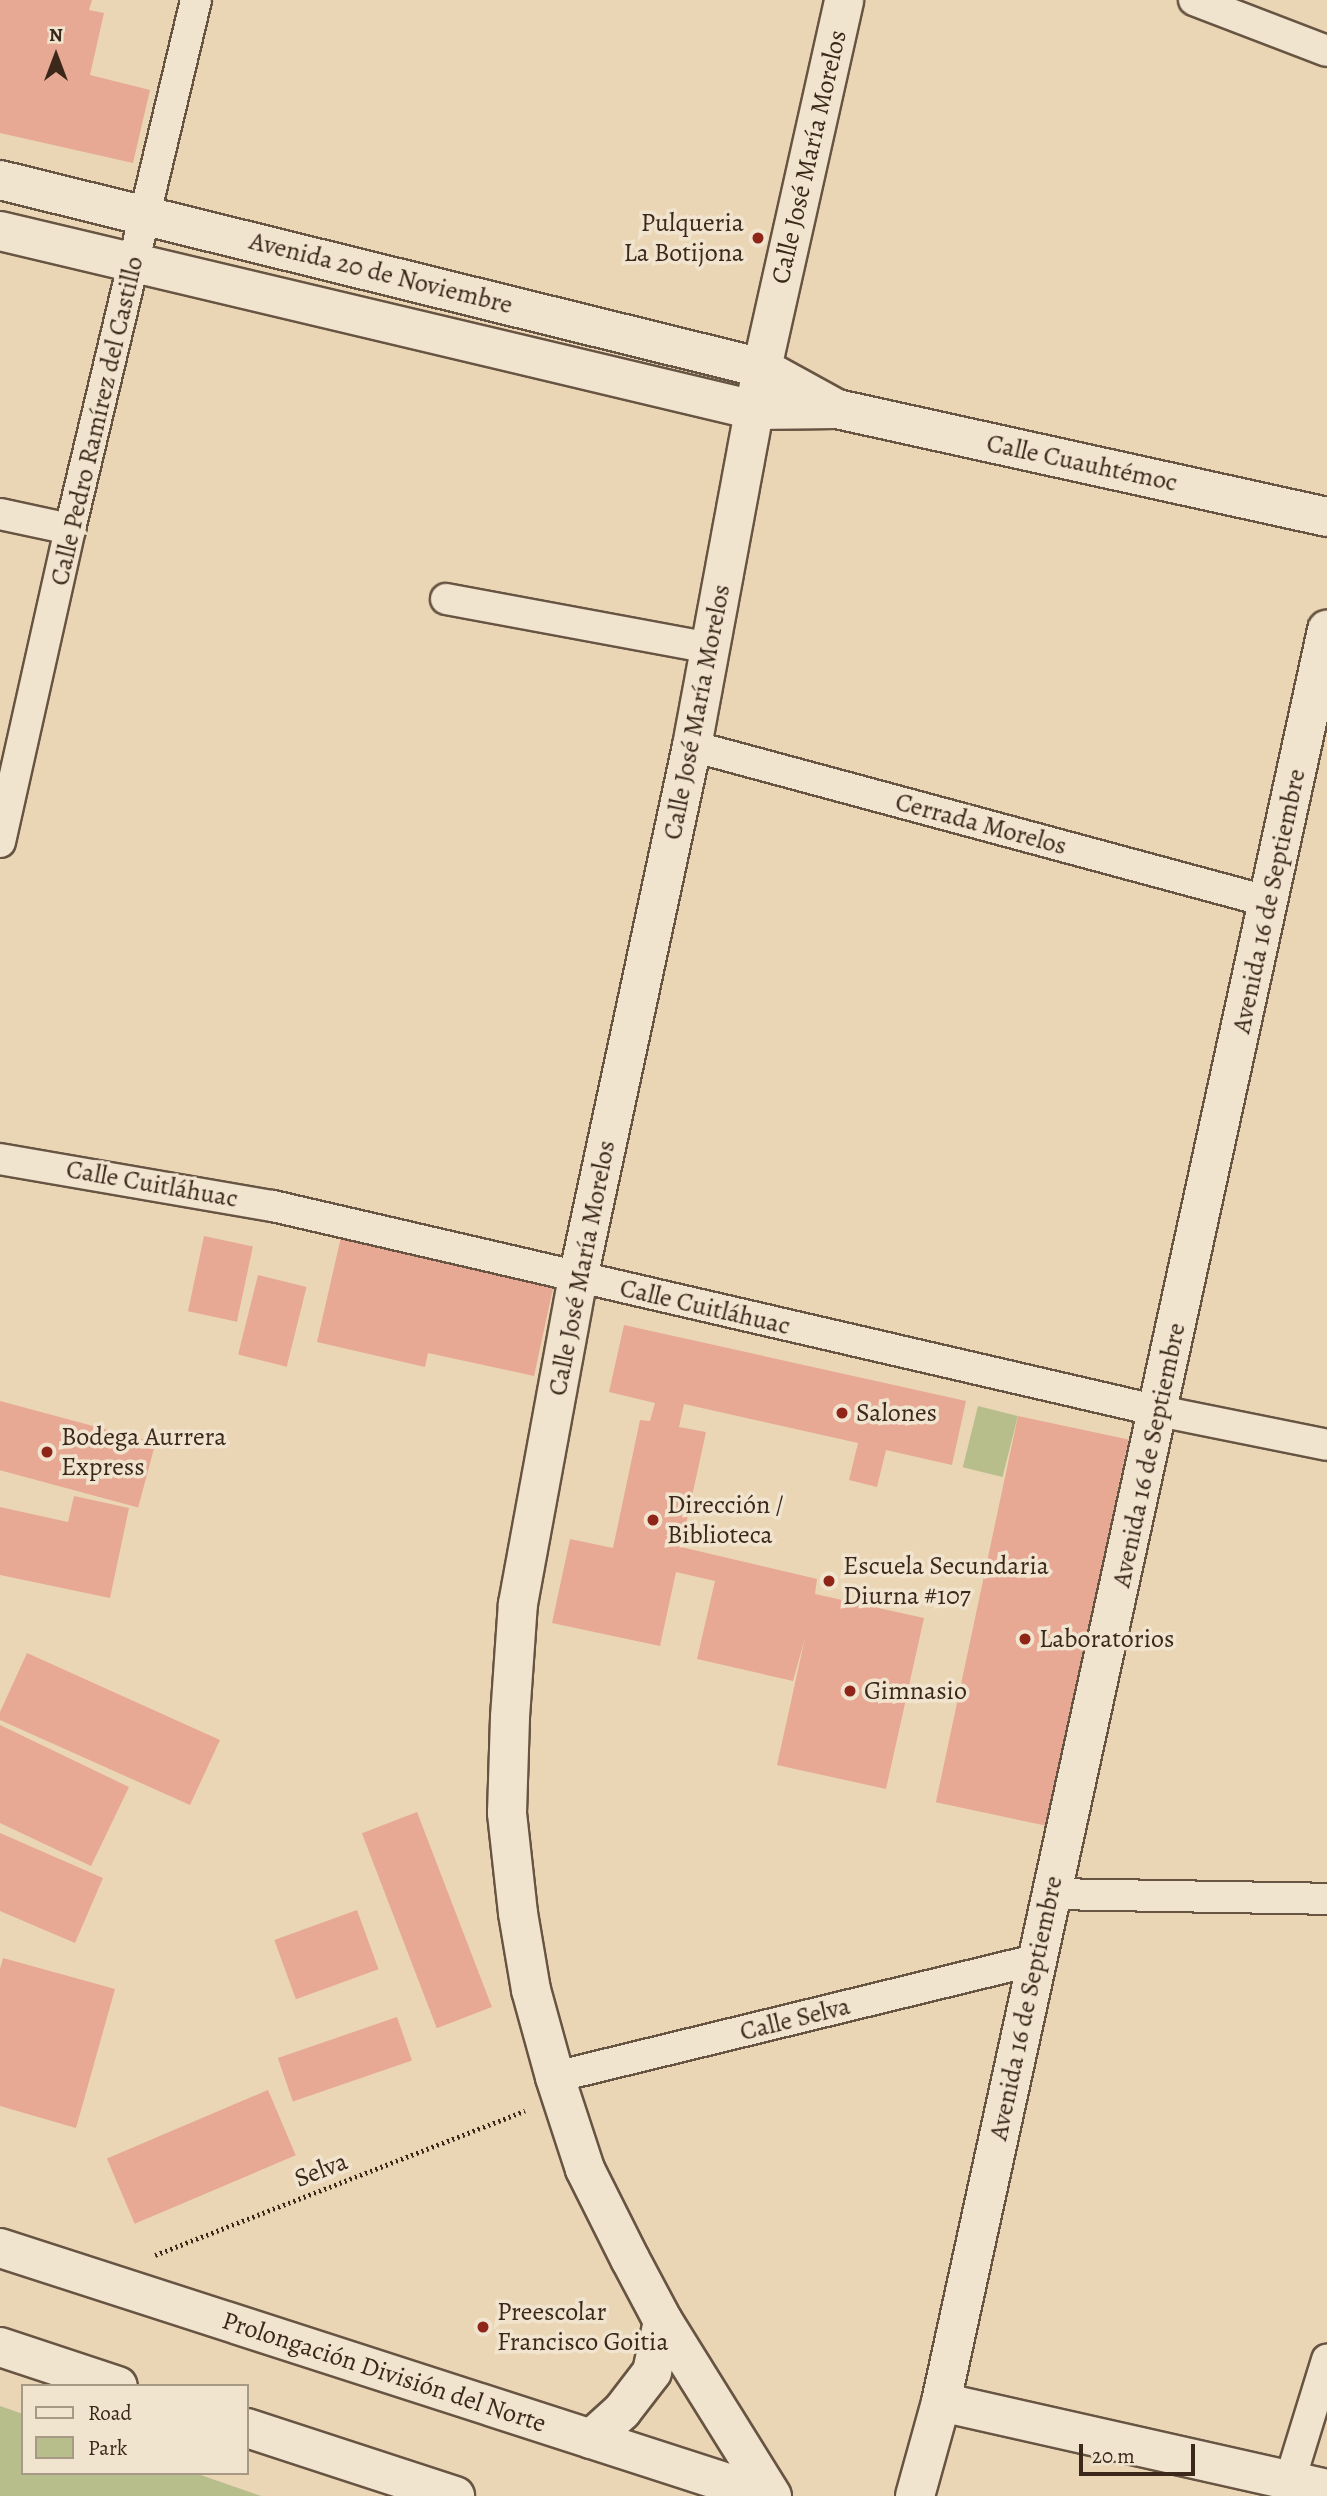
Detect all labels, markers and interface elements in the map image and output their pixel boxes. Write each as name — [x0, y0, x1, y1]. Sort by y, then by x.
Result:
north arrow — [21, 21, 91, 91]
text: N — [49, 22, 63, 48]
street label: Calle José María Morelos — [765, 27, 853, 287]
place label: Pulqueria La Botijona — [624, 207, 744, 268]
street label: Avenida 20 de Noviembre — [246, 225, 516, 321]
marker: Pulqueria La Botijona — [750, 230, 766, 246]
street label: Calle Pedro Ramírez del Castillo — [44, 253, 150, 589]
street label: Calle Cuauhtémoc — [984, 428, 1180, 498]
street label: Calle José María Morelos — [657, 582, 737, 842]
street label: Avenida 16 de Septiembre — [1226, 766, 1312, 1036]
street label: Cerrada Morelos — [892, 786, 1070, 862]
street label: Calle José María Morelos — [542, 1138, 622, 1398]
street label: Calle Cuitláhuac — [64, 1154, 240, 1214]
street label: Calle Cuitláhuac — [617, 1272, 793, 1342]
street label: Avenida 16 de Septiembre — [1106, 1320, 1192, 1590]
place label: Salones — [856, 1397, 937, 1429]
marker: Salones — [834, 1405, 850, 1421]
place label: Bodega Aurrera Express — [61, 1421, 226, 1482]
marker: Bodega Aurrera Express — [39, 1444, 55, 1460]
place label: Dirección / Biblioteca — [667, 1489, 784, 1550]
marker: Dirección / Biblioteca — [645, 1512, 661, 1528]
place label: Escuela Secundaria Diurna #107 — [843, 1550, 1049, 1612]
marker: Escuela Secundaria Diurna #107 — [821, 1573, 837, 1589]
place label: Laboratorios — [1039, 1623, 1174, 1655]
marker: Laboratorios — [1017, 1631, 1033, 1647]
place label: Gimnasio — [864, 1675, 967, 1707]
marker: Gimnasio — [842, 1683, 858, 1699]
street label: Avenida 16 de Septiembre — [983, 1873, 1069, 2143]
street label: Calle Selva — [737, 1990, 853, 2048]
street label: Selva — [290, 2146, 352, 2194]
place label: Preescolar Francisco Goitia — [497, 2296, 669, 2358]
street label: Prolongación División del Norte — [218, 2305, 550, 2439]
marker: Preescolar Francisco Goitia — [475, 2319, 491, 2335]
legend — [21, 2384, 248, 2475]
text: Road — [88, 2399, 132, 2427]
scale bar — [1082, 2430, 1198, 2474]
text: Park — [88, 2434, 127, 2462]
text: 20 m — [1092, 2442, 1135, 2470]

